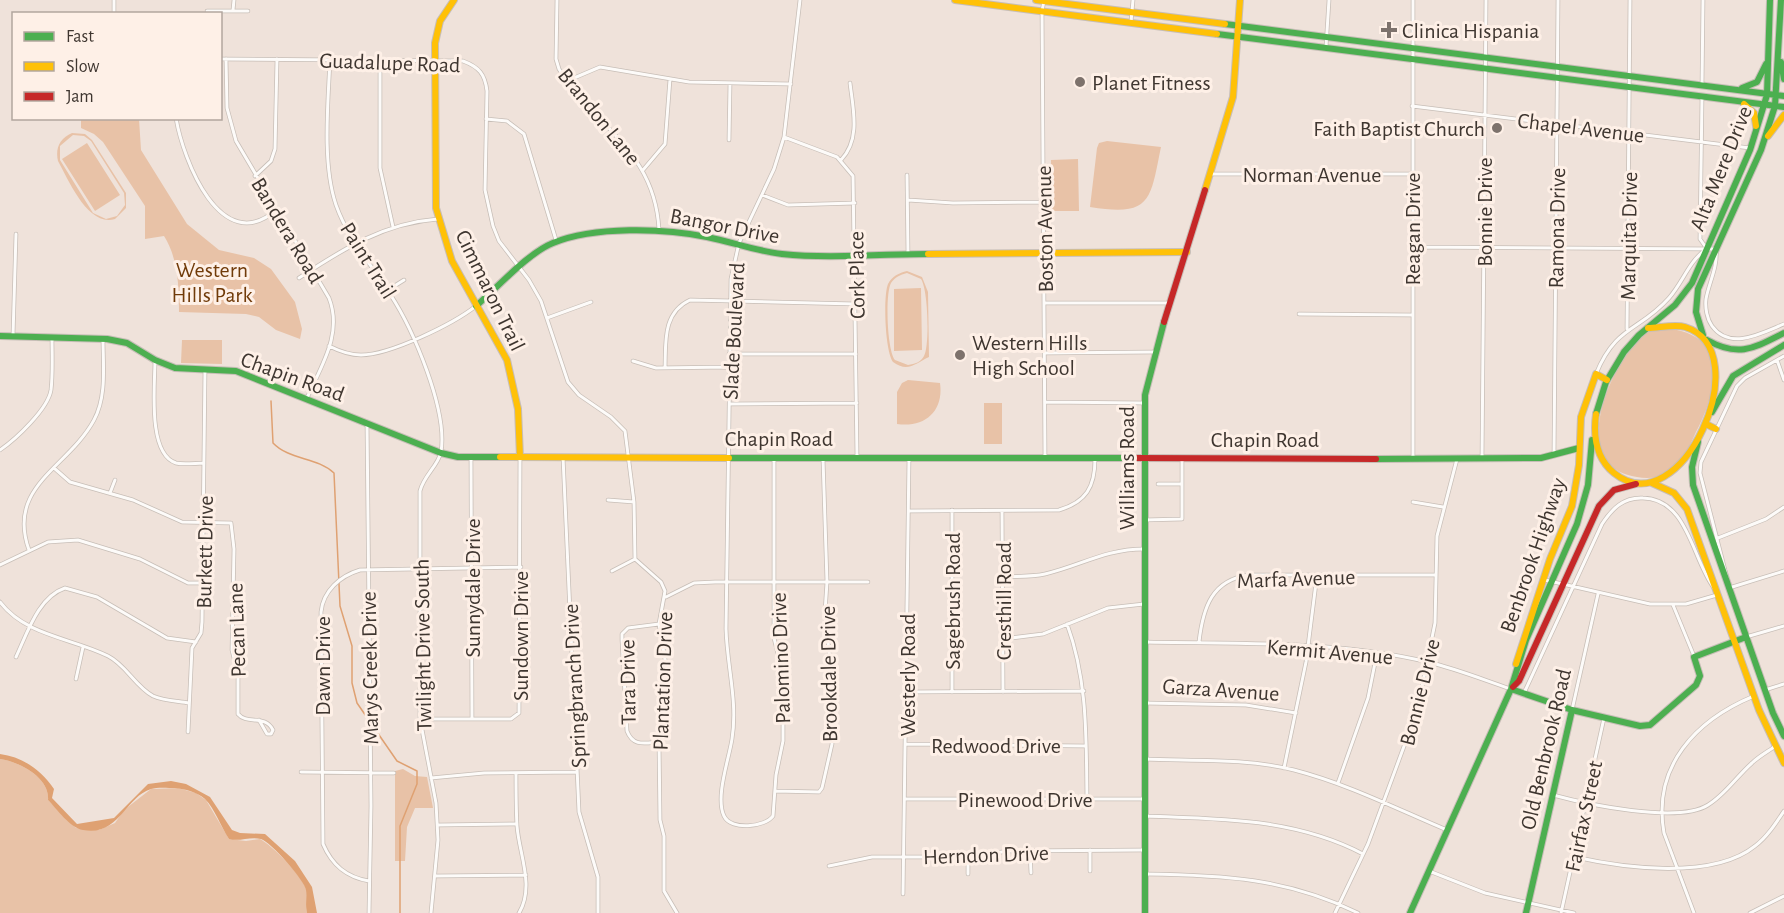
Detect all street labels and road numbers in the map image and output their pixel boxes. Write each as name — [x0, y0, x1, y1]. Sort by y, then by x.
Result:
street label: Guadalupe Road — [319, 50, 461, 76]
street label: Brandon Lane — [554, 64, 645, 169]
street label: Alta Mere Drive — [1686, 103, 1756, 234]
street label: Chapel Avenue — [1516, 109, 1646, 147]
street label: Bonnie Drive — [1474, 157, 1496, 267]
street label: Norman Avenue — [1243, 164, 1381, 186]
street label: Boston Avenue — [1033, 165, 1057, 293]
street label: Ramona Drive — [1545, 167, 1569, 289]
street label: Marquita Drive — [1617, 172, 1641, 300]
street label: Reagan Drive — [1402, 173, 1424, 285]
street label: Bandera Road — [247, 174, 327, 287]
street label: Bangor Drive — [668, 205, 781, 247]
street label: Paint Trail — [336, 218, 400, 303]
street label: Cimmaron Trail — [451, 227, 529, 354]
street label: Cork Place — [845, 231, 869, 319]
street label: Slade Boulevard — [719, 262, 749, 400]
street label: Chapin Road — [238, 348, 347, 406]
street label: Williams Road — [1116, 406, 1138, 530]
street label: Chapin Road — [725, 428, 833, 450]
street label: Chapin Road — [1211, 429, 1319, 451]
street label: Benbrook Highway — [1496, 474, 1570, 636]
street label: Burkett Drive — [193, 495, 217, 609]
street label: Sunnydale Drive — [462, 518, 484, 658]
street label: Sagebrush Road — [942, 532, 964, 670]
street label: Cresthill Road — [993, 542, 1015, 660]
street label: Twilight Drive South — [410, 558, 436, 732]
street label: Marfa Avenue — [1236, 566, 1356, 592]
street label: Sundown Drive — [510, 571, 532, 701]
street label: Pecan Lane — [224, 582, 250, 678]
street label: Marys Creek Drive — [358, 591, 382, 745]
street label: Palomino Drive — [768, 592, 794, 724]
street label: Springbranch Drive — [560, 603, 590, 769]
street label: Brookdale Drive — [817, 606, 841, 742]
street label: Plantation Drive — [650, 611, 676, 751]
street label: Westerly Road — [897, 613, 919, 737]
street label: Dawn Drive — [312, 616, 334, 716]
street label: Kermit Avenue — [1266, 636, 1394, 668]
street label: Bonnie Drive — [1396, 636, 1444, 748]
street label: Tara Drive — [616, 639, 640, 725]
street label: Old Benbrook Road — [1517, 667, 1575, 832]
street label: Garza Avenue — [1162, 675, 1280, 705]
street label: Redwood Drive — [931, 735, 1061, 757]
street label: Fairfax Street — [1561, 759, 1606, 874]
street label: Pinewood Drive — [957, 789, 1093, 811]
street label: Herndon Drive — [923, 842, 1049, 868]

